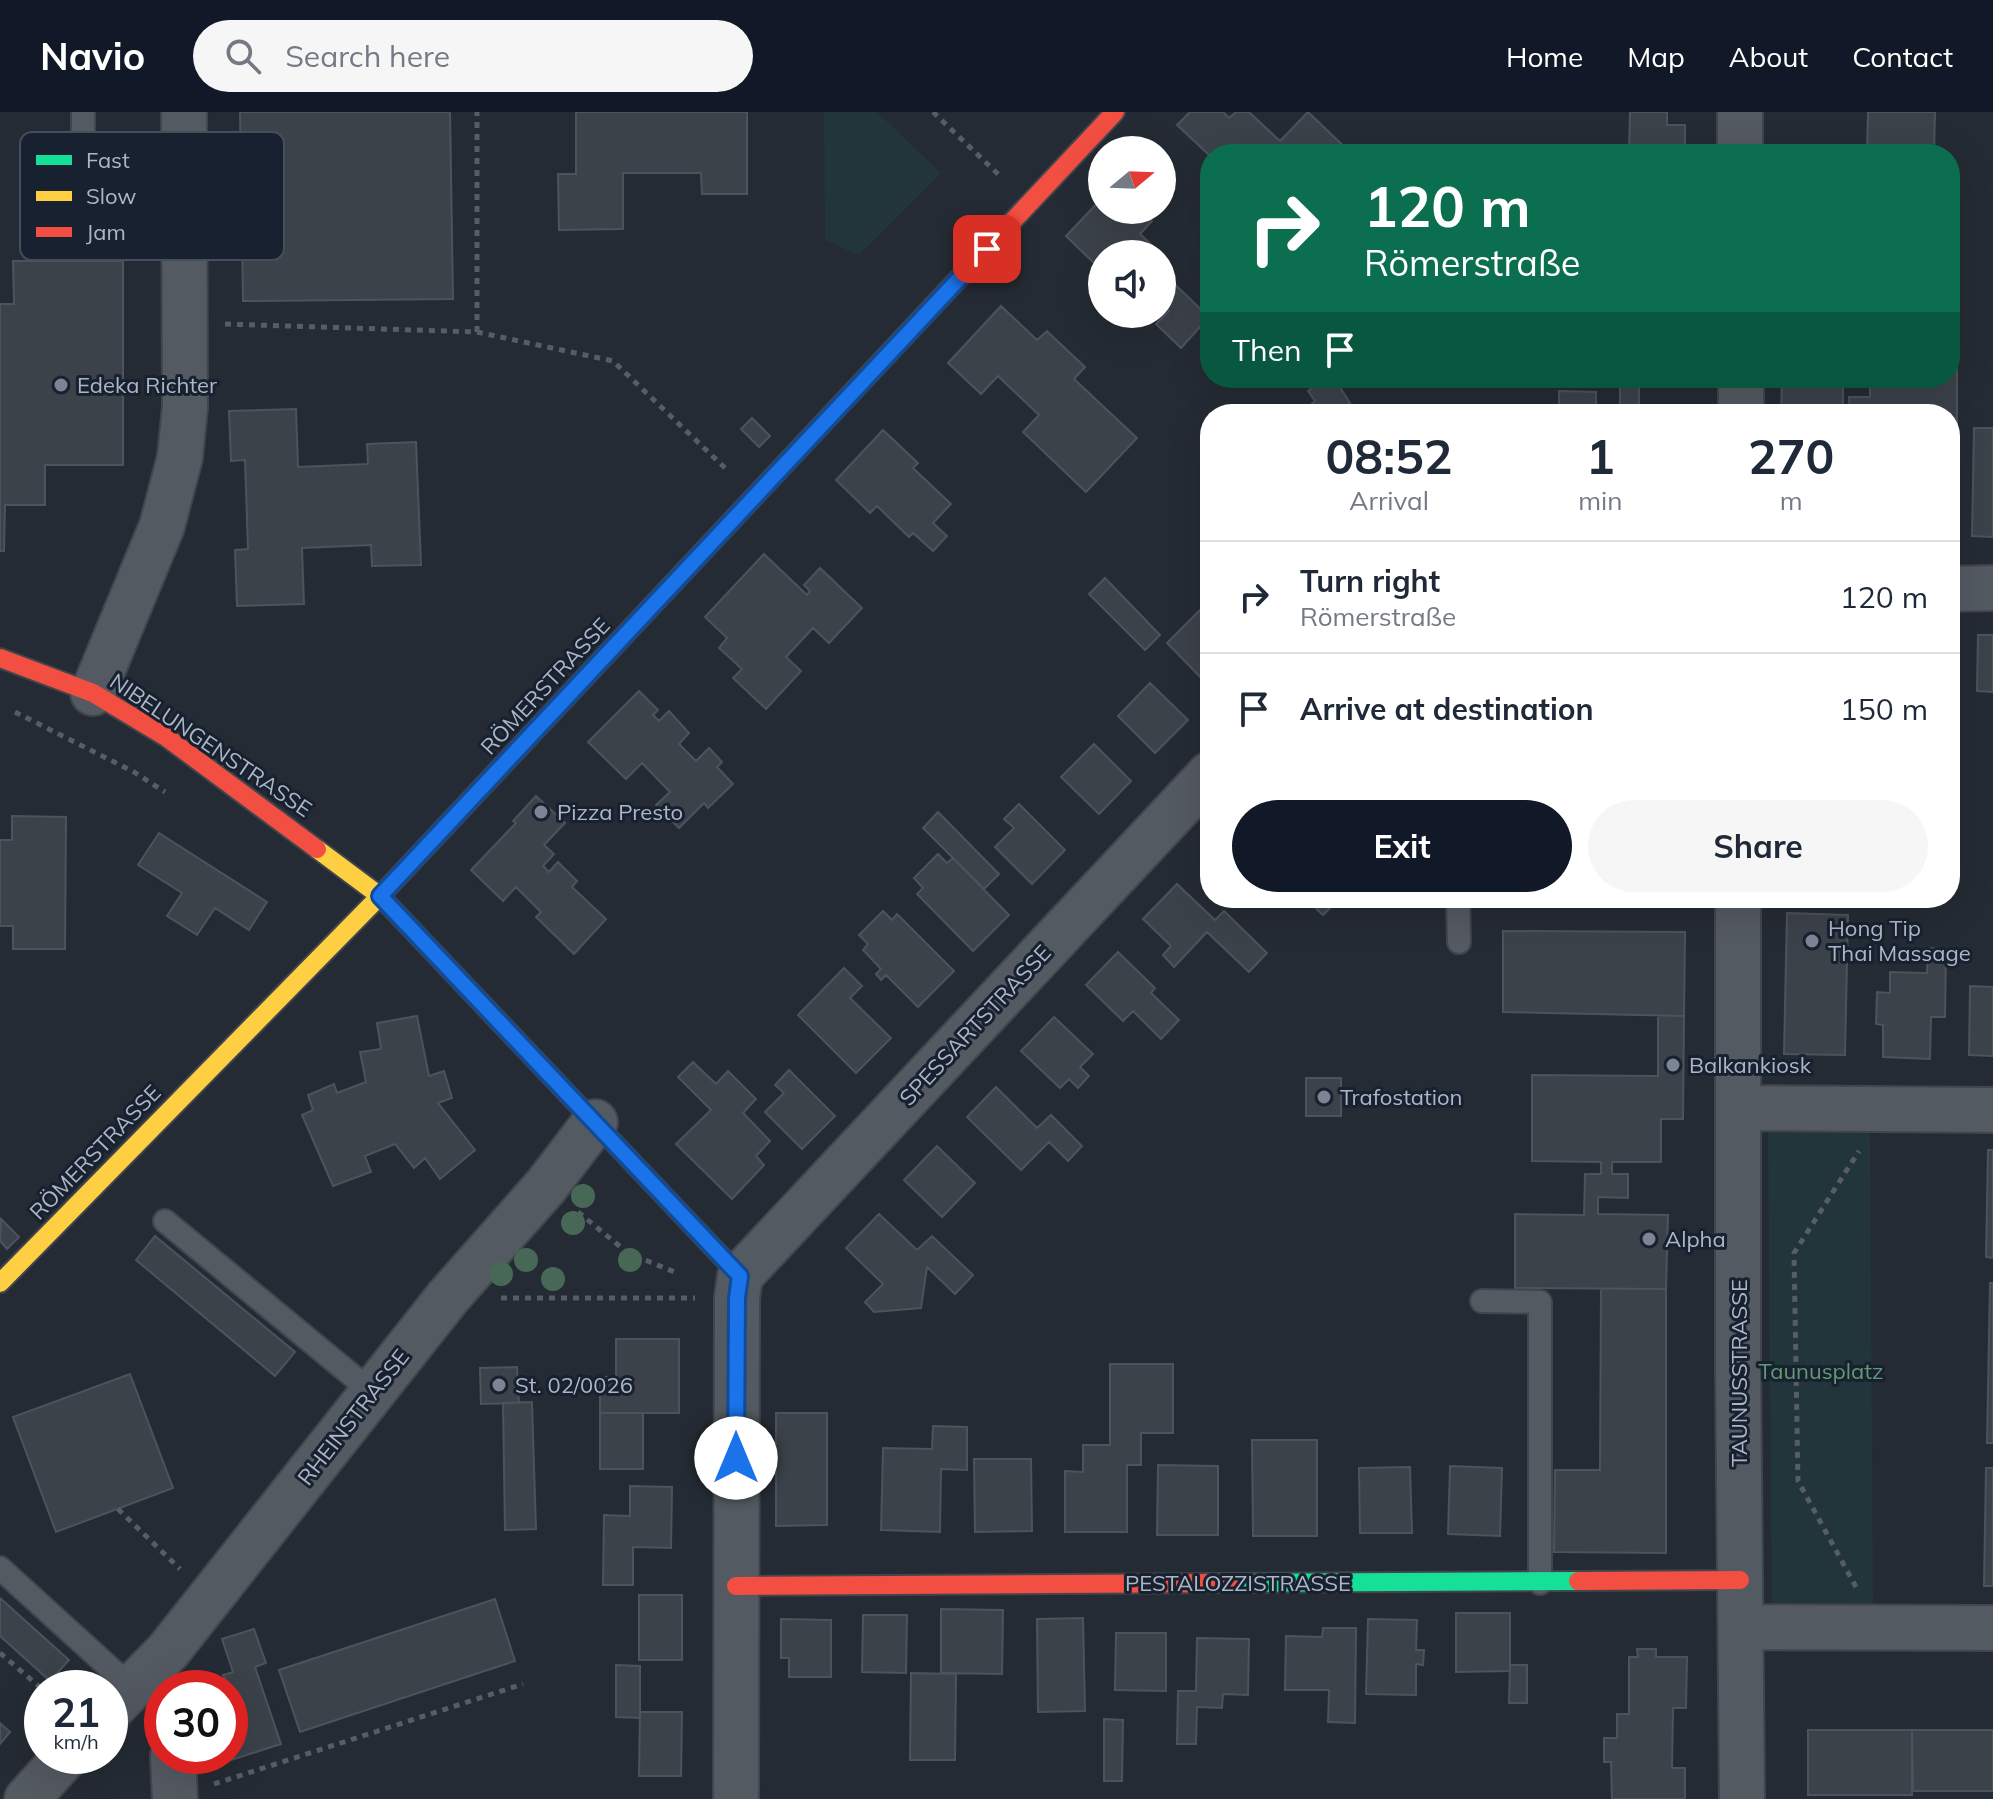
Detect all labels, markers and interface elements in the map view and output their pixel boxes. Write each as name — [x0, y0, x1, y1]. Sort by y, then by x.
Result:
search box — [193, 20, 753, 92]
text: Navio — [40, 32, 145, 80]
icon: search — [221, 34, 265, 78]
text: Search here — [285, 37, 450, 75]
text: Home — [1506, 39, 1583, 74]
text: Map — [1627, 39, 1685, 74]
text: About — [1729, 39, 1808, 74]
text: Contact — [1852, 39, 1953, 74]
legend — [20, 132, 284, 260]
north arrow — [1088, 136, 1176, 224]
map controls — [1088, 136, 1176, 328]
text: Fast — [86, 146, 130, 174]
text: 120 m — [1364, 171, 1531, 241]
icon: right — [1232, 176, 1336, 280]
text: Slow — [86, 182, 136, 210]
pin — [953, 215, 1021, 283]
text: Jam — [86, 218, 126, 246]
icon: arrive — [965, 227, 1009, 271]
button: sound — [1088, 240, 1176, 328]
text: Römerstraße — [1364, 240, 1580, 285]
icon: arrive — [1318, 328, 1362, 372]
text: Then — [1232, 331, 1302, 369]
place label: Edeka Richter — [77, 371, 217, 399]
marker: Edeka Richter — [52, 376, 70, 394]
text: 08:52 — [1326, 426, 1453, 486]
text: 1 — [1586, 426, 1615, 486]
text: 270 — [1748, 426, 1834, 486]
text: Arrival — [1349, 484, 1429, 517]
text: min — [1578, 484, 1622, 517]
text: m — [1780, 484, 1803, 517]
text: Turn right — [1300, 562, 1440, 600]
icon: right — [1232, 575, 1276, 619]
text: 120 m — [1840, 578, 1928, 616]
text: Römerstraße — [1300, 600, 1456, 633]
street label: RÖMERSTRASSE — [474, 612, 616, 760]
street label: NIBELUNGENSTRASSE — [105, 667, 317, 823]
icon: arrive — [1232, 687, 1276, 731]
text: Arrive at destination — [1300, 690, 1594, 728]
text: 150 m — [1840, 690, 1928, 728]
place label: Pizza Presto — [557, 798, 683, 826]
button: Exit — [1232, 800, 1572, 892]
button: Share — [1588, 800, 1928, 892]
marker: Pizza Presto — [532, 803, 550, 821]
place label: Hong Tip Thai Massage — [1828, 914, 1971, 967]
marker: Hong Tip Thai Massage — [1803, 932, 1821, 950]
street label: SPESSARTSTRASSE — [893, 939, 1057, 1111]
place label: Balkankiosk — [1689, 1051, 1812, 1079]
marker: Balkankiosk — [1664, 1056, 1682, 1074]
street label: RÖMERSTRASSE — [23, 1079, 167, 1225]
place label: Trafostation — [1340, 1083, 1462, 1111]
marker: Trafostation — [1315, 1088, 1333, 1106]
place label: Alpha — [1665, 1225, 1726, 1253]
marker: Alpha — [1640, 1230, 1658, 1248]
street label: TAUNUSSTRASSE — [1725, 1279, 1753, 1467]
street label: RHEINSTRASSE — [291, 1343, 415, 1491]
park label: Taunusplatz — [1759, 1357, 1883, 1385]
place label: St. 02/0026 — [515, 1371, 633, 1399]
marker: St. 02/0026 — [490, 1376, 508, 1394]
position arrow — [694, 1416, 778, 1500]
street label: PESTALOZZISTRASSE — [1125, 1569, 1351, 1597]
speed limit sign: 30 — [144, 1670, 248, 1774]
text: 21 — [52, 1687, 100, 1737]
text: km/h — [53, 1729, 99, 1754]

